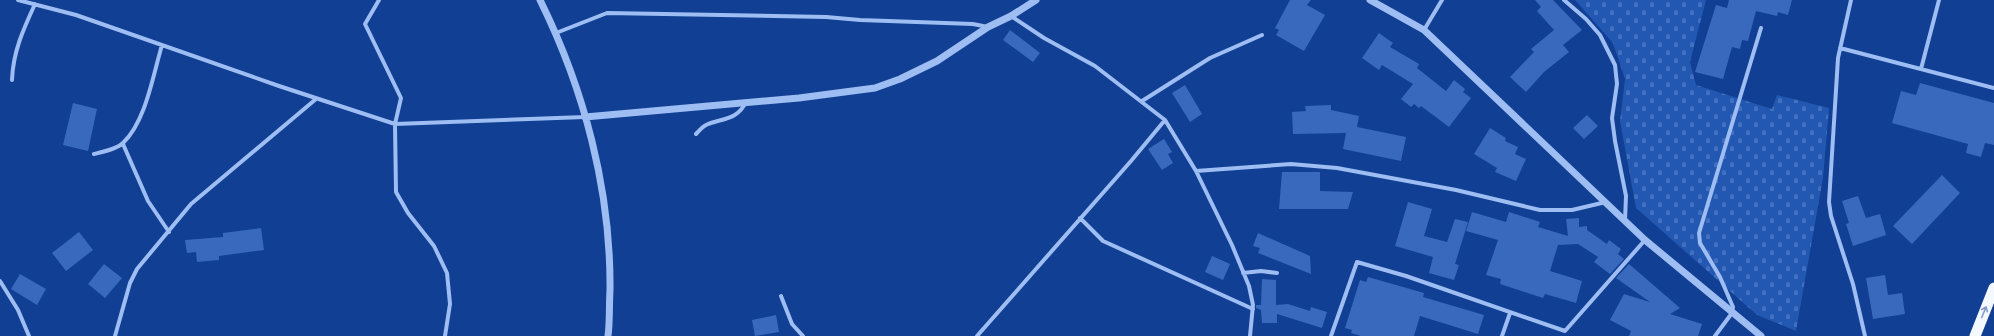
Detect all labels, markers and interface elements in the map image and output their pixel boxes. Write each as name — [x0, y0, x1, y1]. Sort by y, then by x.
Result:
one-way arrow — [1981, 306, 1988, 318]

